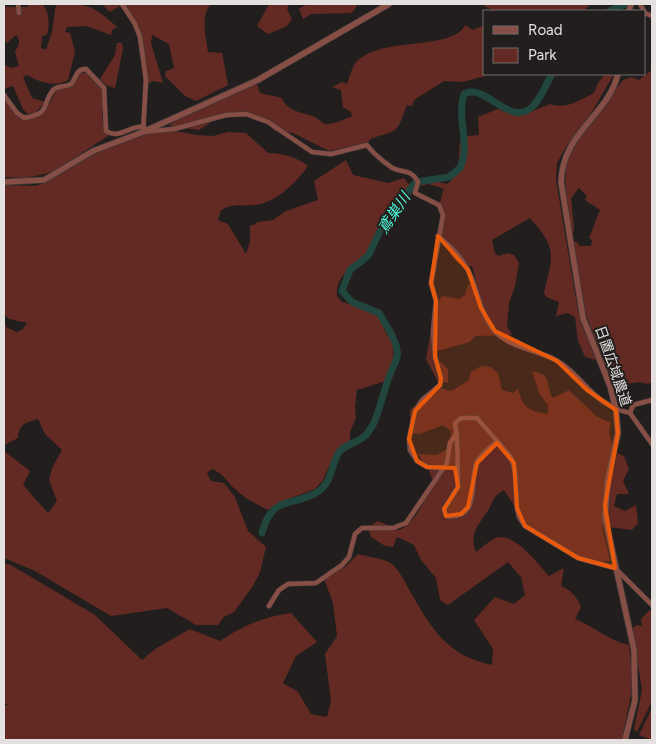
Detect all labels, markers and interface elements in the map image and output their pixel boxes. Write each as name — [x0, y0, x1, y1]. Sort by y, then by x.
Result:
legend — [483, 10, 646, 75]
text: Road — [528, 21, 563, 39]
text: Park — [528, 46, 557, 64]
water label: 鳶巣川 — [374, 188, 415, 237]
street label: 日置広域農道 — [591, 324, 635, 408]

